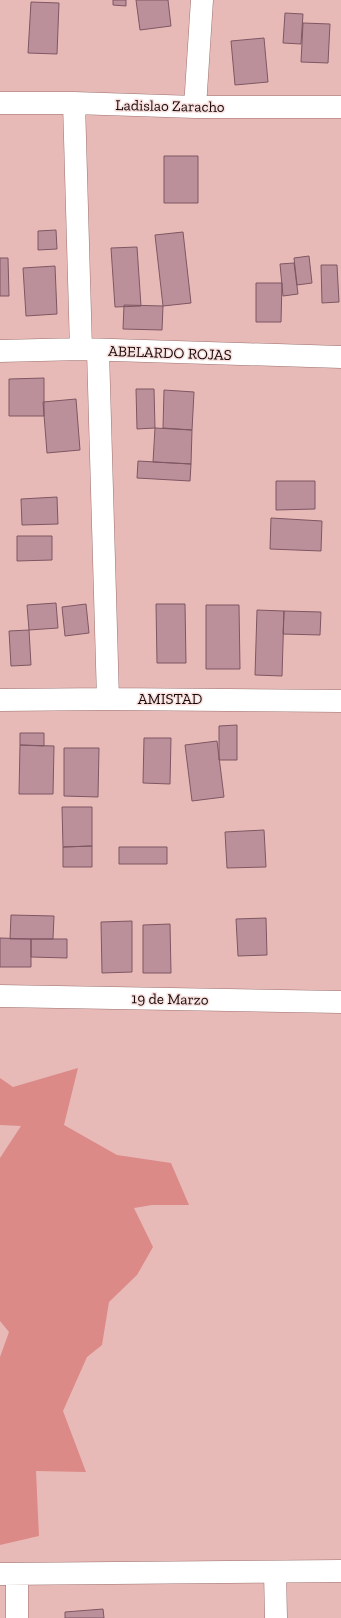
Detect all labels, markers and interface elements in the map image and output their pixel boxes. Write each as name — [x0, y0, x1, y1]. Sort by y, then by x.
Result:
street label: Ladislao Zaracho — [115, 96, 225, 116]
street label: ABELARDO ROJAS — [108, 342, 232, 364]
street label: AMISTAD — [138, 690, 202, 708]
street label: 19 de Marzo — [131, 989, 209, 1009]

